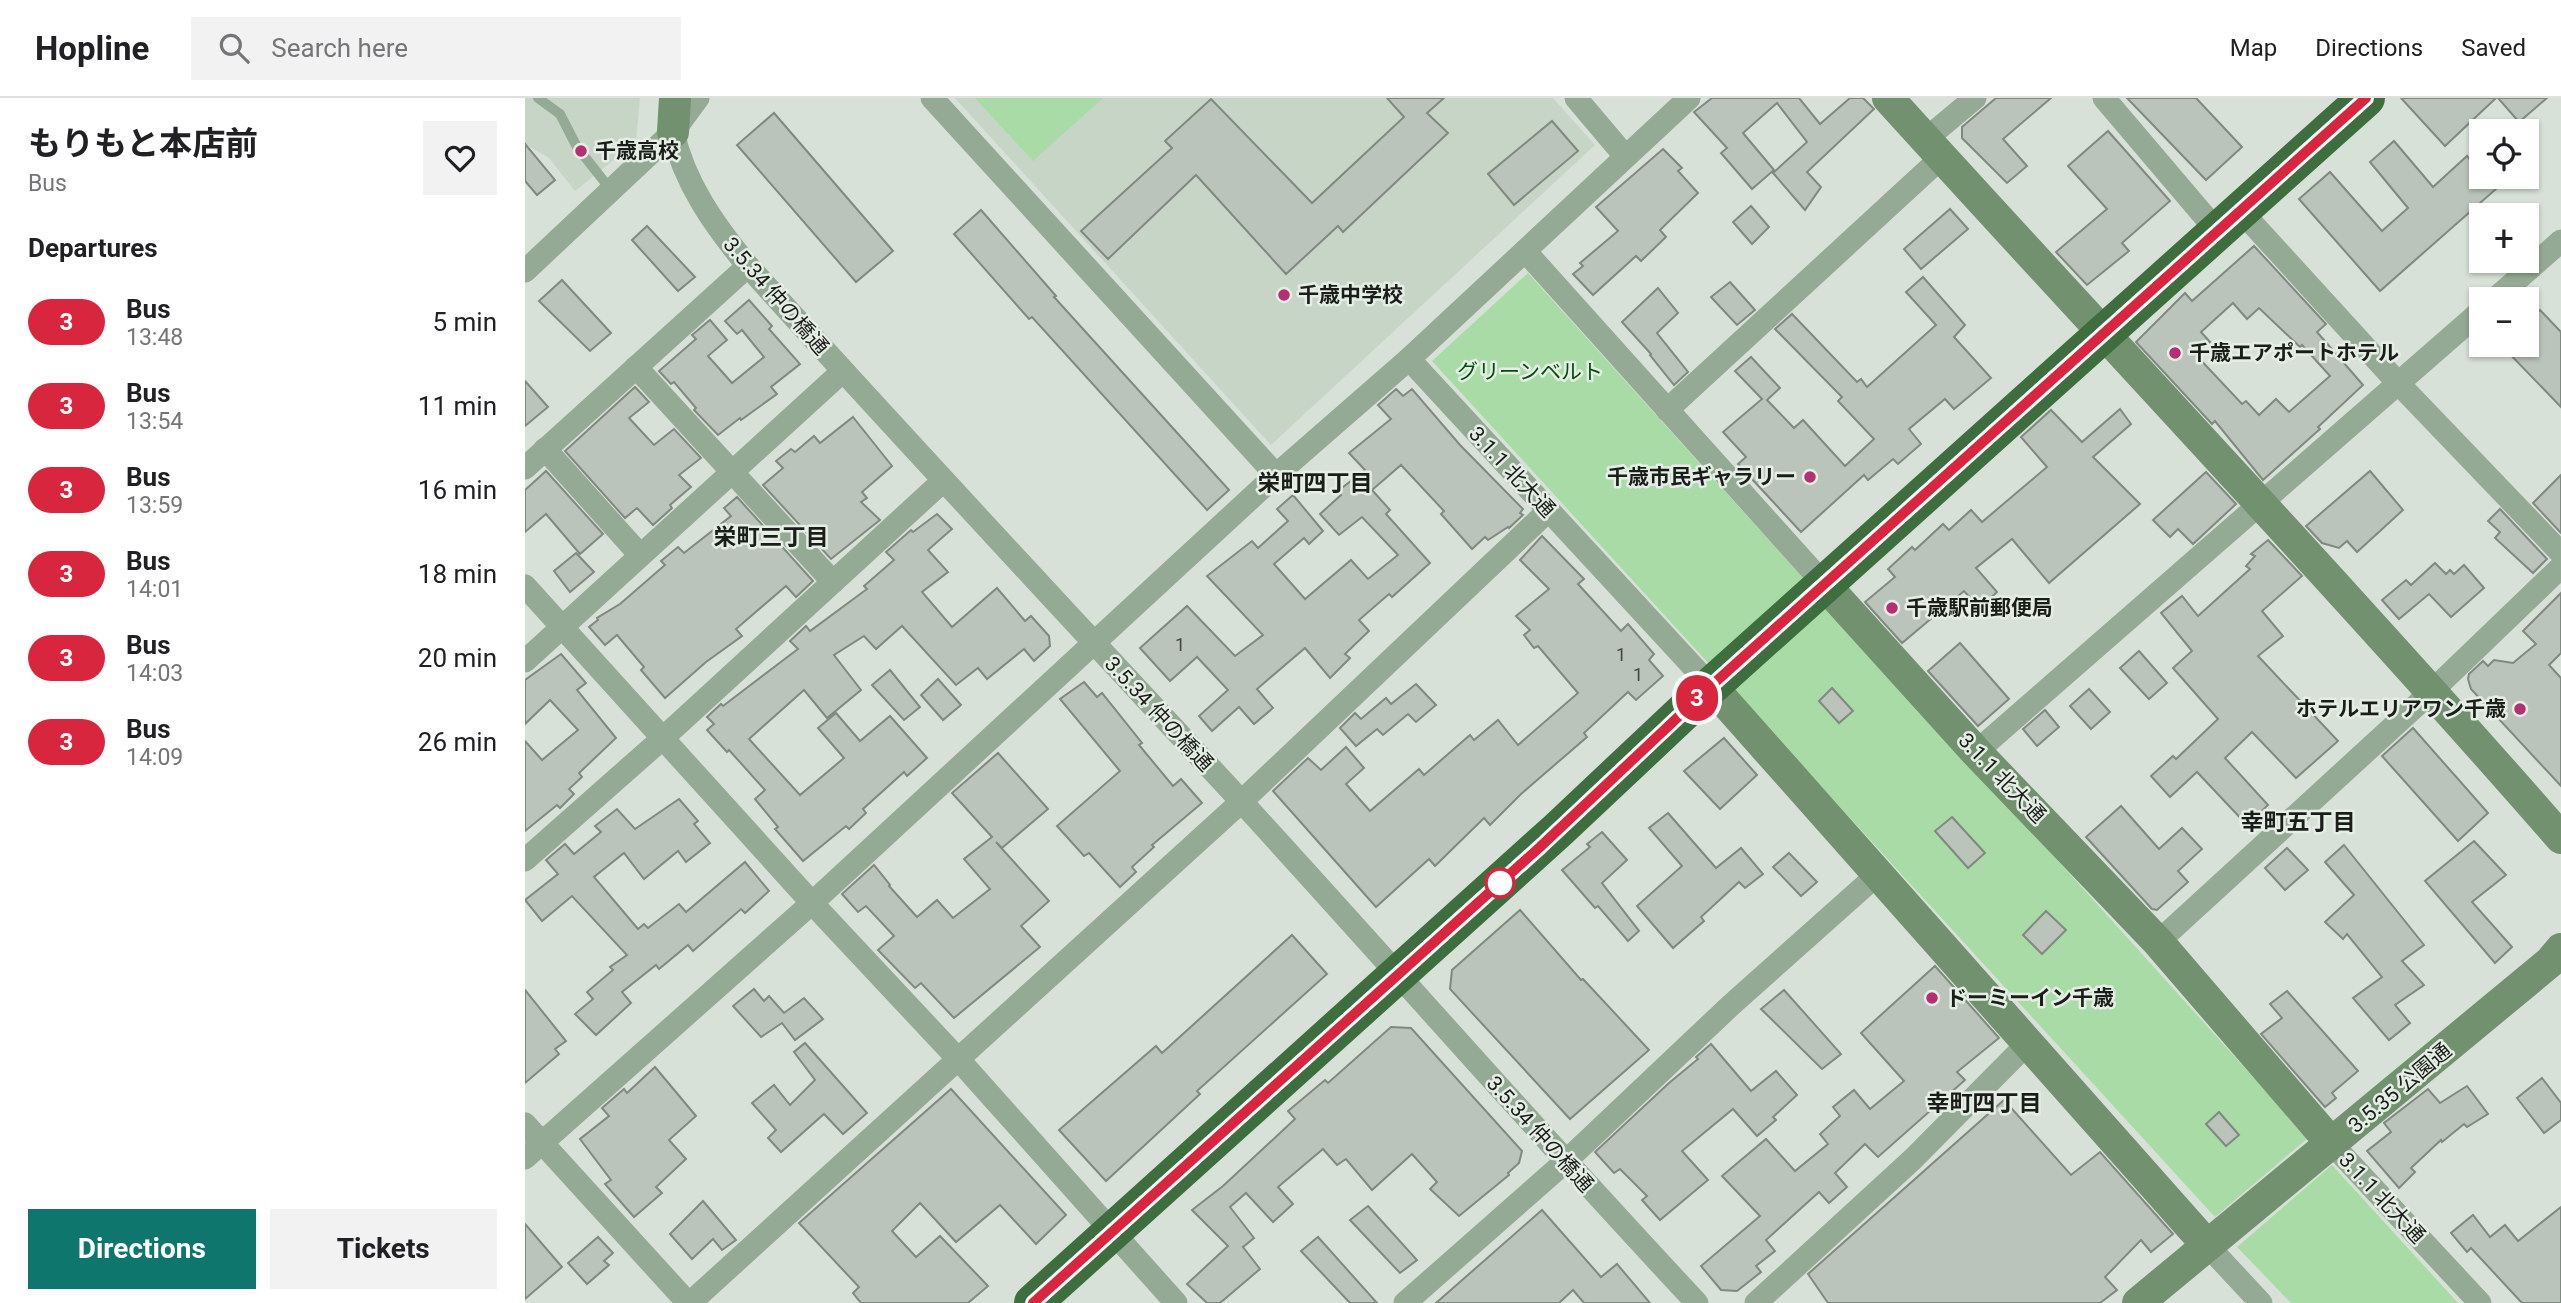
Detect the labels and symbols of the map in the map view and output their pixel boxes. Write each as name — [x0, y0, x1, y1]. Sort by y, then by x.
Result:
place label: 千歳高校 — [595, 139, 679, 163]
marker: 千歳高校 — [573, 143, 589, 159]
street label: 3.5.34 仲の橋通 — [719, 232, 833, 360]
place label: 千歳中学校 — [1298, 283, 1403, 307]
marker: 千歳中学校 — [1276, 287, 1292, 303]
place label: 千歳エアポートホテル — [2189, 341, 2399, 365]
marker: 千歳エアポートホテル — [2167, 345, 2183, 361]
park label: グリーンベルト — [1457, 360, 1603, 384]
street label: 3.1.1 北大通 — [1464, 422, 1560, 522]
place label: 千歳市民ギャラリー — [1607, 465, 1796, 489]
marker: 千歳市民ギャラリー — [1802, 469, 1818, 485]
district label: 栄町四丁目 — [1258, 470, 1373, 497]
district label: 栄町三丁目 — [714, 524, 829, 551]
place label: 千歳駅前郵便局 — [1906, 596, 2053, 620]
marker: 千歳駅前郵便局 — [1884, 600, 1900, 616]
house number: 1 — [1175, 634, 1185, 655]
house number: 1 — [1616, 644, 1626, 665]
street label: 3.5.34 仲の橋通 — [1100, 652, 1218, 776]
house number: 1 — [1633, 664, 1643, 685]
line badge: 3 — [1674, 675, 1720, 721]
place label: ホテルエリアワン千歳 — [2296, 697, 2506, 721]
marker: ホテルエリアワン千歳 — [2512, 701, 2528, 717]
street label: 3.1.1 北大通 — [1954, 728, 2050, 828]
district label: 幸町五丁目 — [2241, 809, 2356, 836]
unlabelled marker — [1485, 868, 1515, 898]
place label: ドーミーイン千歳 — [1946, 986, 2114, 1010]
marker: ドーミーイン千歳 — [1924, 990, 1940, 1006]
street label: 3.5.35 公園通 — [2344, 1038, 2456, 1138]
street label: 3.5.34 仲の橋通 — [1482, 1071, 1598, 1197]
district label: 幸町四丁目 — [1927, 1090, 2042, 1117]
street label: 3.1.1 北大通 — [2334, 1148, 2430, 1248]

